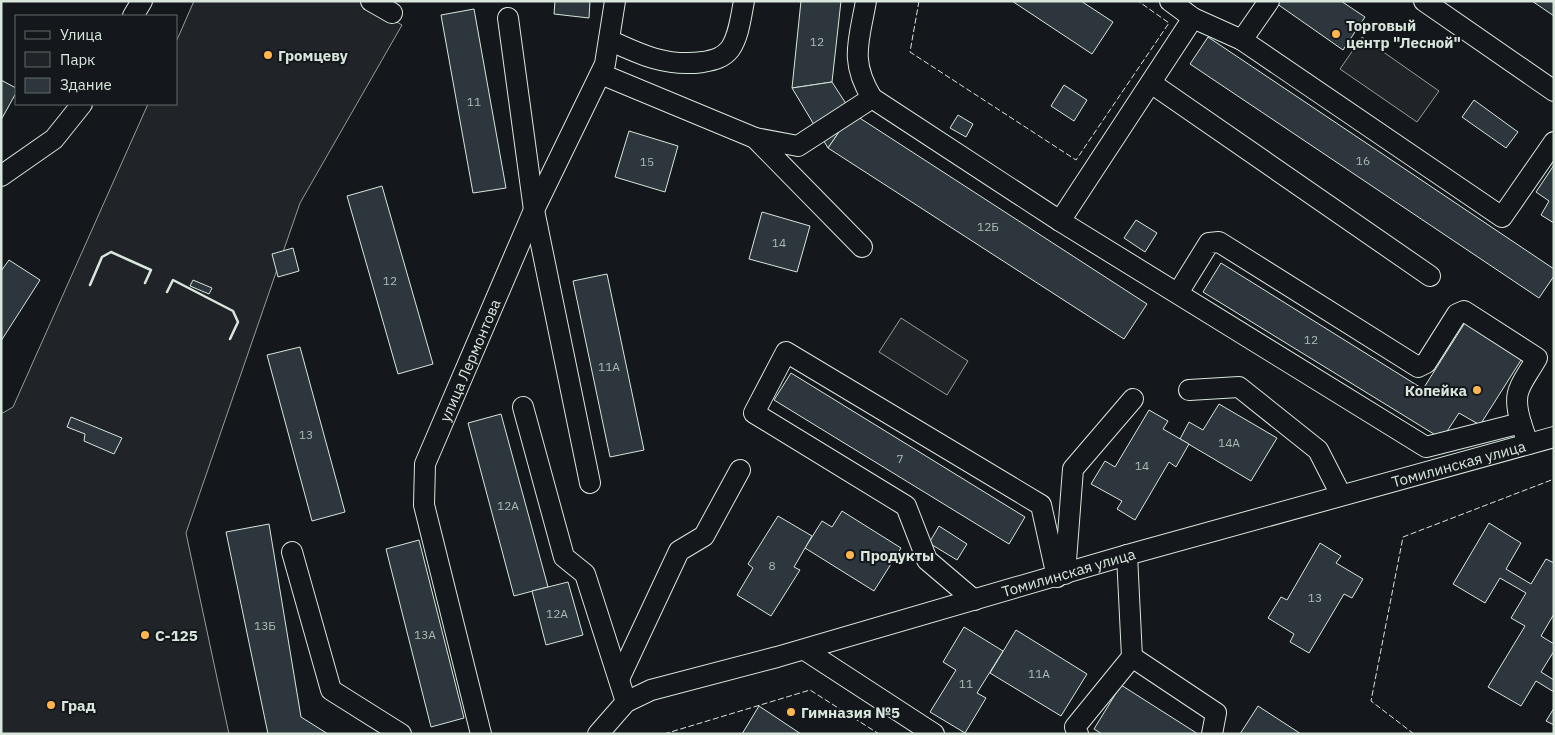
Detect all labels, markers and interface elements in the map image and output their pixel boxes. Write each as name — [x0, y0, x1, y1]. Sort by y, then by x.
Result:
legend — [15, 15, 178, 105]
place label: Торговый центр "Лесной" — [1346, 16, 1461, 52]
text: Улица — [60, 25, 102, 44]
marker: Торговый центр "Лесной" — [1330, 28, 1342, 40]
house number: 12 — [810, 34, 824, 49]
place label: Громцеву — [278, 46, 348, 65]
marker: Громцеву — [262, 49, 274, 61]
text: Парк — [60, 50, 95, 69]
text: Здание — [60, 75, 112, 94]
house number: 11 — [467, 94, 481, 109]
house number: 16 — [1356, 153, 1370, 168]
house number: 15 — [640, 154, 654, 169]
house number: 12Б — [977, 219, 999, 234]
house number: 14 — [772, 235, 786, 250]
house number: 12 — [383, 273, 397, 288]
street label: улица Лермонтова — [435, 296, 504, 424]
house number: 12 — [1304, 332, 1318, 347]
house number: 11А — [598, 359, 620, 374]
place label: Копейка — [1405, 381, 1467, 400]
marker: Копейка — [1471, 384, 1483, 396]
house number: 13 — [299, 427, 313, 442]
house number: 14А — [1218, 435, 1240, 450]
street label: Томилинская улица — [1389, 436, 1528, 491]
house number: 7 — [896, 451, 904, 466]
house number: 14 — [1135, 458, 1149, 473]
house number: 12А — [497, 498, 519, 513]
street label: Томилинская улица — [999, 544, 1137, 601]
place label: Продукты — [860, 546, 934, 565]
marker: Продукты — [844, 549, 856, 561]
house number: 8 — [768, 558, 776, 573]
house number: 13 — [1308, 590, 1322, 605]
house number: 12А — [546, 606, 568, 621]
house number: 13Б — [254, 618, 276, 633]
place label: С-125 — [155, 626, 198, 645]
house number: 13А — [414, 627, 436, 642]
marker: С-125 — [139, 629, 151, 641]
house number: 11А — [1028, 666, 1050, 681]
house number: 11 — [959, 676, 973, 691]
place label: Град — [61, 696, 96, 715]
marker: Град — [45, 699, 57, 711]
place label: Гимназия №5 — [801, 703, 900, 722]
marker: Гимназия №5 — [785, 706, 797, 718]

